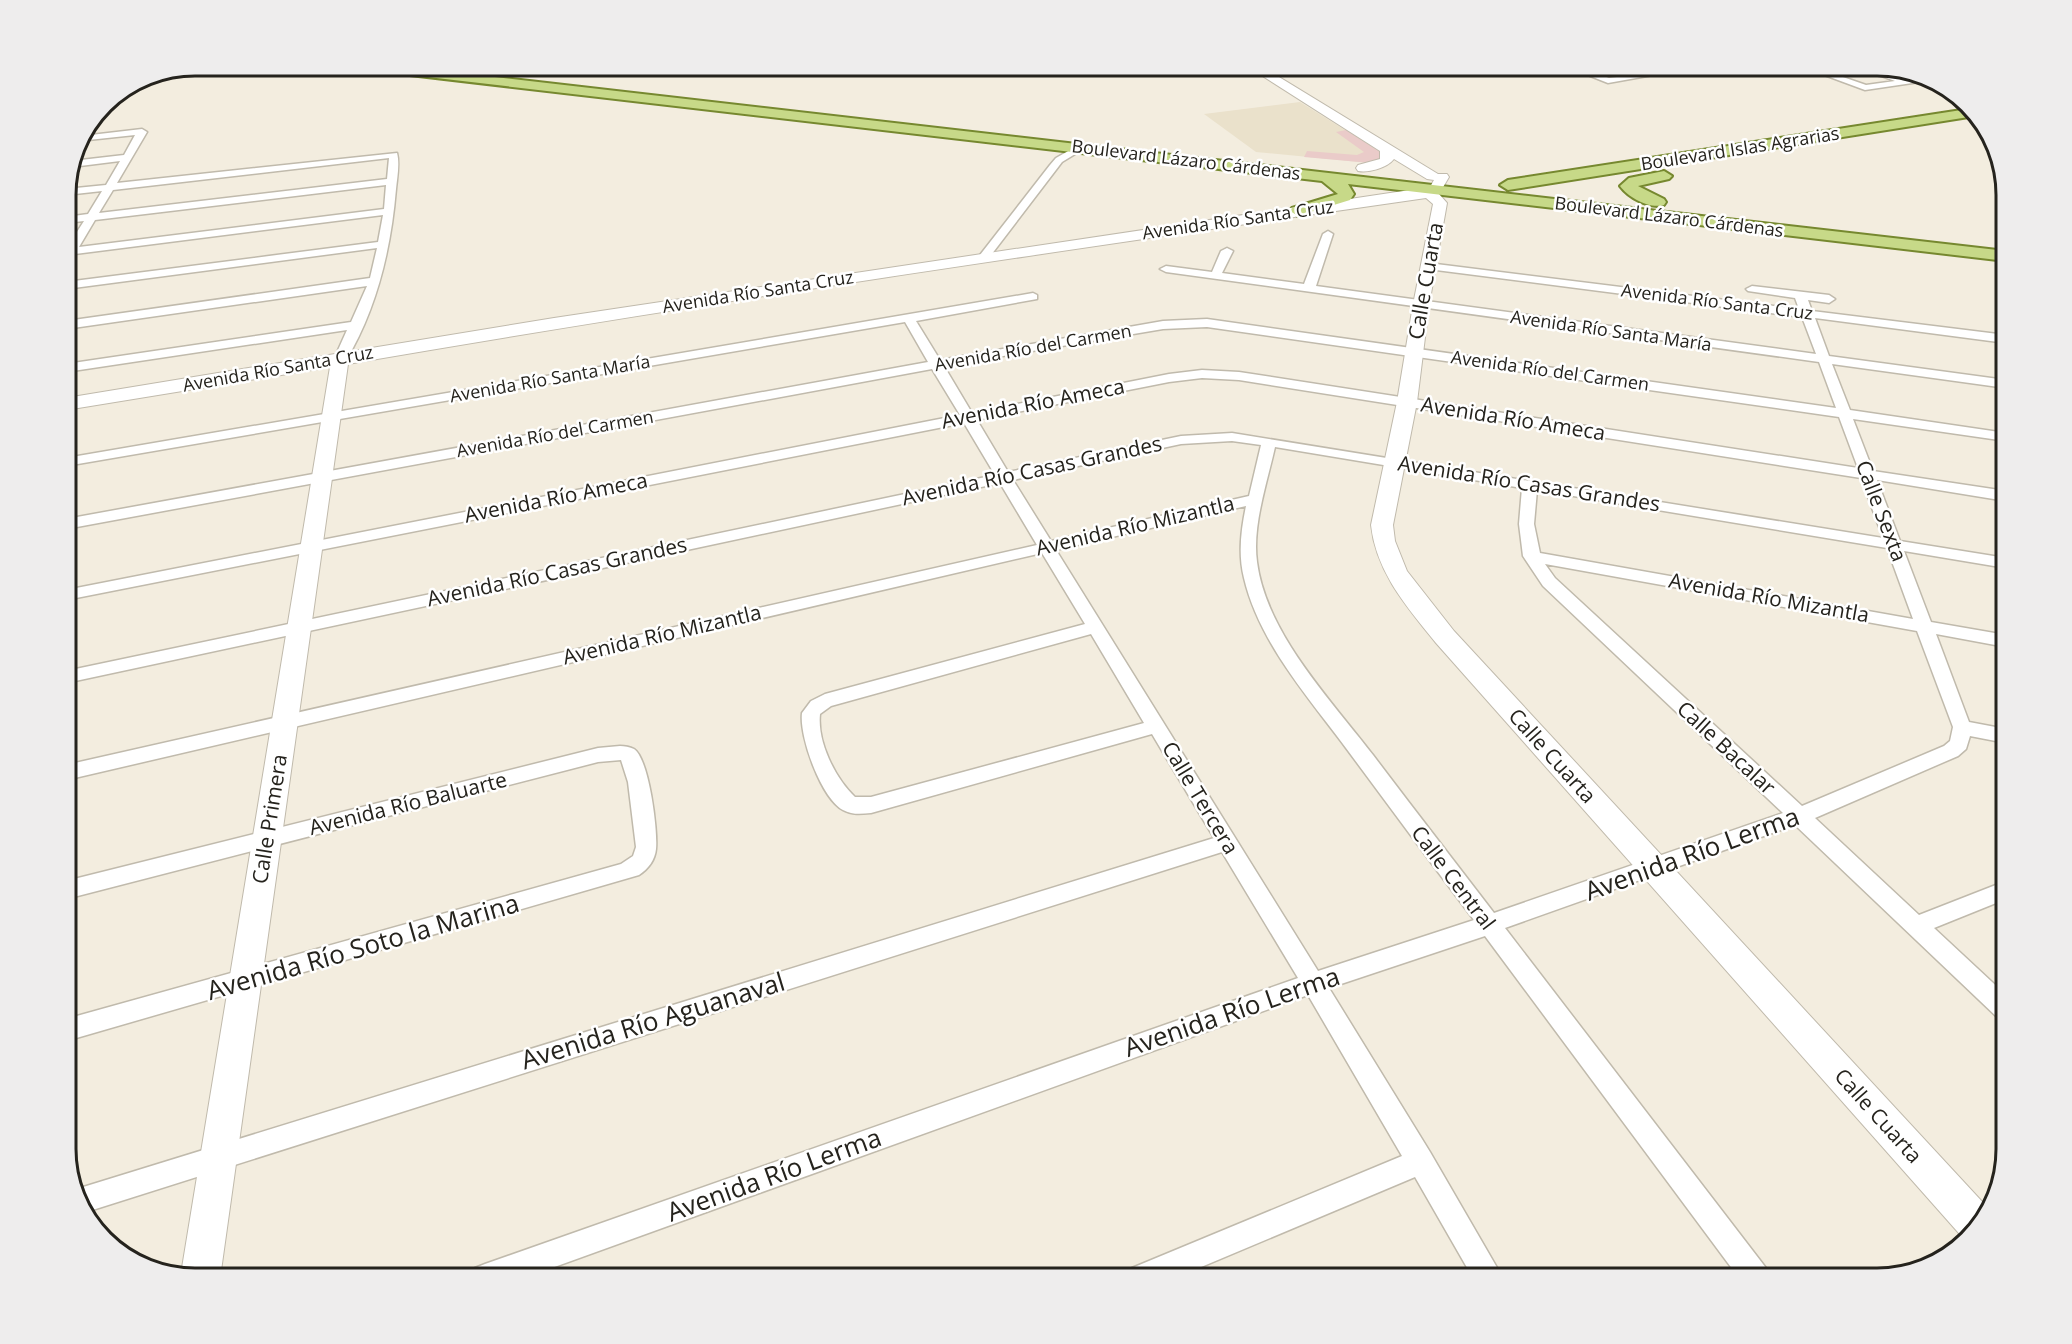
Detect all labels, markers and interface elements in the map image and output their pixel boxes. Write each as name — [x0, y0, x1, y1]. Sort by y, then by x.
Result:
street label: Boulevard Islas Agrarias — [1639, 120, 1841, 176]
street label: Boulevard Lázaro Cárdenas — [1070, 133, 1302, 185]
street label: Boulevard Lázaro Cárdenas — [1553, 190, 1785, 242]
street label: Avenida Río Santa Cruz — [1141, 194, 1335, 244]
street label: Calle Cuarta — [1401, 220, 1449, 341]
street label: Avenida Río Santa Cruz — [661, 264, 855, 318]
street label: Avenida Río Santa Cruz — [1620, 277, 1814, 325]
street label: Avenida Río Santa María — [1509, 304, 1713, 356]
street label: Avenida Río del Carmen — [932, 318, 1133, 376]
street label: Avenida Río Santa Cruz — [181, 339, 375, 397]
street label: Avenida Río del Carmen — [1450, 344, 1651, 396]
street label: Avenida Río Santa María — [448, 349, 652, 407]
street label: Avenida Río Ameca — [939, 372, 1127, 435]
street label: Avenida Río Ameca — [1419, 390, 1607, 446]
street label: Avenida Río del Carmen — [454, 404, 655, 462]
street label: Avenida Río Casas Grandes — [899, 429, 1164, 511]
street label: Avenida Río Casas Grandes — [1396, 448, 1662, 518]
street label: Calle Sexta — [1850, 456, 1914, 565]
street label: Avenida Río Ameca — [462, 466, 650, 529]
street label: Avenida Río Mizantla — [1033, 489, 1237, 562]
street label: Avenida Río Casas Grandes — [424, 530, 689, 612]
street label: Avenida Río Mizantla — [1667, 566, 1872, 628]
street label: Avenida Río Mizantla — [560, 598, 764, 671]
street label: Calle Bacalar — [1671, 694, 1782, 801]
street label: Calle Cuarta — [1503, 702, 1603, 809]
street label: Calle Tercera — [1156, 736, 1246, 859]
street label: Calle Primera — [245, 752, 293, 886]
street label: Avenida Río Baluarte — [306, 765, 510, 841]
street label: Avenida Río Lerma — [1579, 798, 1804, 909]
street label: Calle Central — [1405, 820, 1502, 935]
street label: Avenida Río Soto la Marina — [202, 884, 523, 1008]
street label: Avenida Río Lerma — [1119, 957, 1344, 1065]
street label: Avenida Río Aguanaval — [516, 963, 789, 1077]
street label: Calle Cuarta — [1829, 1062, 1929, 1169]
street label: Avenida Río Lerma — [661, 1119, 886, 1230]

